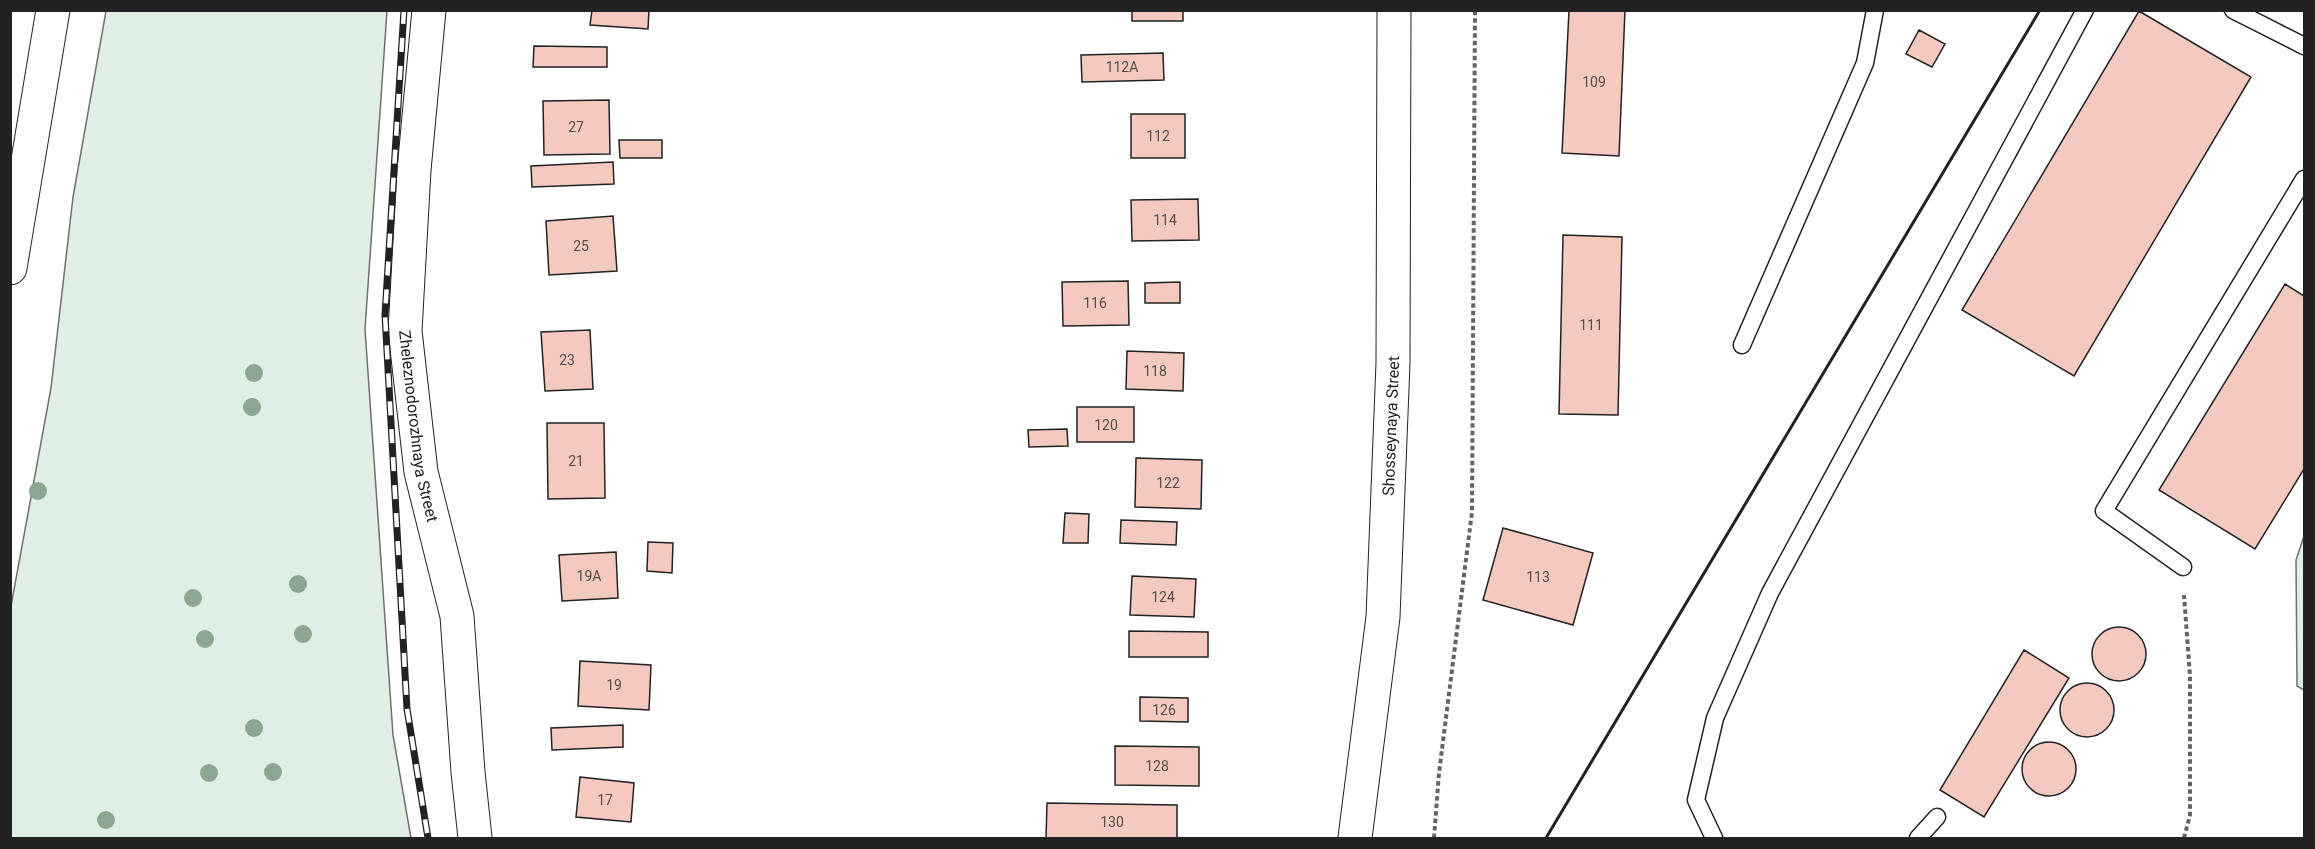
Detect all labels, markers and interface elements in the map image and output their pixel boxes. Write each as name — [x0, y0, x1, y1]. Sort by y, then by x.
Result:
house number: 112А — [1106, 59, 1138, 75]
house number: 109 — [1582, 74, 1606, 90]
house number: 27 — [568, 119, 584, 135]
house number: 112 — [1146, 128, 1170, 144]
house number: 114 — [1153, 212, 1177, 228]
house number: 25 — [573, 238, 589, 254]
house number: 116 — [1083, 295, 1107, 311]
house number: 111 — [1579, 317, 1603, 333]
street label: Zheleznodorozhnaya Street — [395, 329, 443, 524]
house number: 23 — [559, 352, 575, 368]
street label: Shosseynaya Street — [1378, 356, 1403, 496]
house number: 118 — [1143, 363, 1167, 379]
house number: 120 — [1094, 417, 1118, 433]
house number: 21 — [568, 453, 584, 469]
house number: 122 — [1156, 475, 1180, 491]
house number: 19А — [577, 568, 601, 584]
house number: 113 — [1526, 569, 1550, 585]
house number: 124 — [1151, 589, 1175, 605]
house number: 19 — [606, 677, 622, 693]
house number: 126 — [1152, 702, 1176, 718]
house number: 128 — [1145, 758, 1169, 774]
house number: 17 — [597, 792, 613, 808]
house number: 130 — [1100, 814, 1124, 830]

